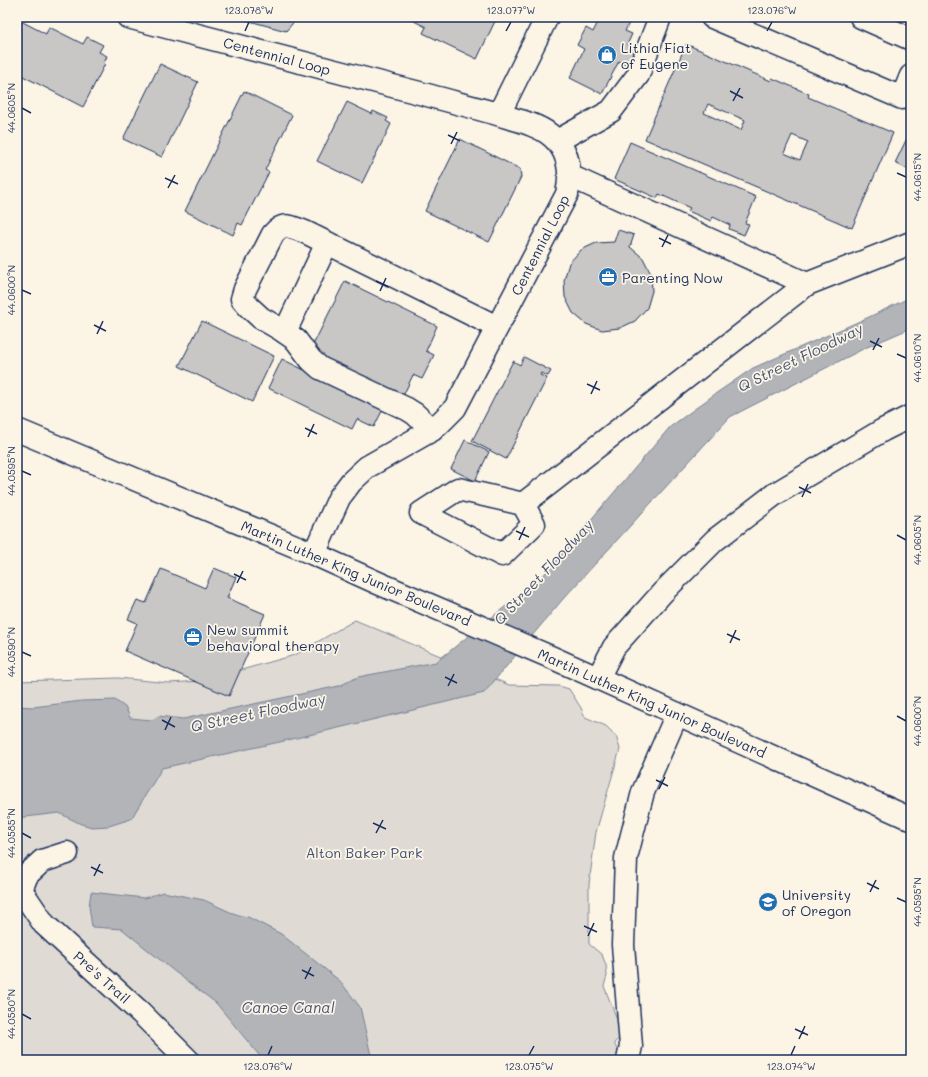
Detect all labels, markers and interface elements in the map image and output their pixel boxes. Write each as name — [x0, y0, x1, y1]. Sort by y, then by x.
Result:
text: 123.078°W — [224, 3, 274, 17]
text: 123.077°W — [487, 3, 536, 17]
text: 123.076°W — [747, 3, 797, 17]
street label: Centennial Loop — [221, 33, 333, 79]
place label: Lithia Fiat of Eugene — [621, 38, 691, 73]
shop icon: Lithia Fiat of Eugene — [596, 44, 618, 66]
text: 44.0605°N — [4, 83, 18, 133]
text: 44.0615°N — [910, 153, 924, 201]
street label: Centennial Loop — [506, 192, 574, 298]
text: 44.0600°N — [4, 265, 18, 315]
office icon: Parenting Now — [597, 266, 619, 288]
place label: Parenting Now — [622, 268, 723, 287]
water label: Q Street Floodway — [734, 318, 866, 396]
text: 44.0610°N — [910, 334, 924, 382]
text: 44.0595°N — [4, 446, 18, 496]
water label: Q Street Floodway — [489, 515, 597, 629]
text: 44.0605°N — [910, 515, 924, 565]
street label: Martin Luther King Junior Boulevard — [238, 516, 474, 630]
place label: New summit behavioral therapy — [207, 620, 339, 655]
office icon: New summit behavioral therapy — [182, 626, 204, 648]
text: 44.0590°N — [4, 627, 18, 677]
street label: Martin Luther King Junior Boulevard — [535, 644, 769, 762]
water label: Q Street Floodway — [189, 688, 327, 736]
text: 44.0600°N — [910, 696, 924, 746]
text: 44.0585°N — [4, 808, 18, 858]
park label: Alton Baker Park — [306, 843, 422, 862]
text: 44.0595°N — [910, 877, 924, 927]
place label: University of Oregon — [782, 885, 851, 920]
school or university icon: University of Oregon — [757, 891, 779, 913]
street label: Pre's Trail — [70, 947, 134, 1007]
text: 44.0580°N — [4, 989, 18, 1039]
water label: Canoe Canal — [242, 997, 335, 1017]
text: 123.076°W — [243, 1059, 293, 1073]
text: 123.075°W — [504, 1059, 554, 1073]
text: 123.074°W — [766, 1059, 816, 1073]

